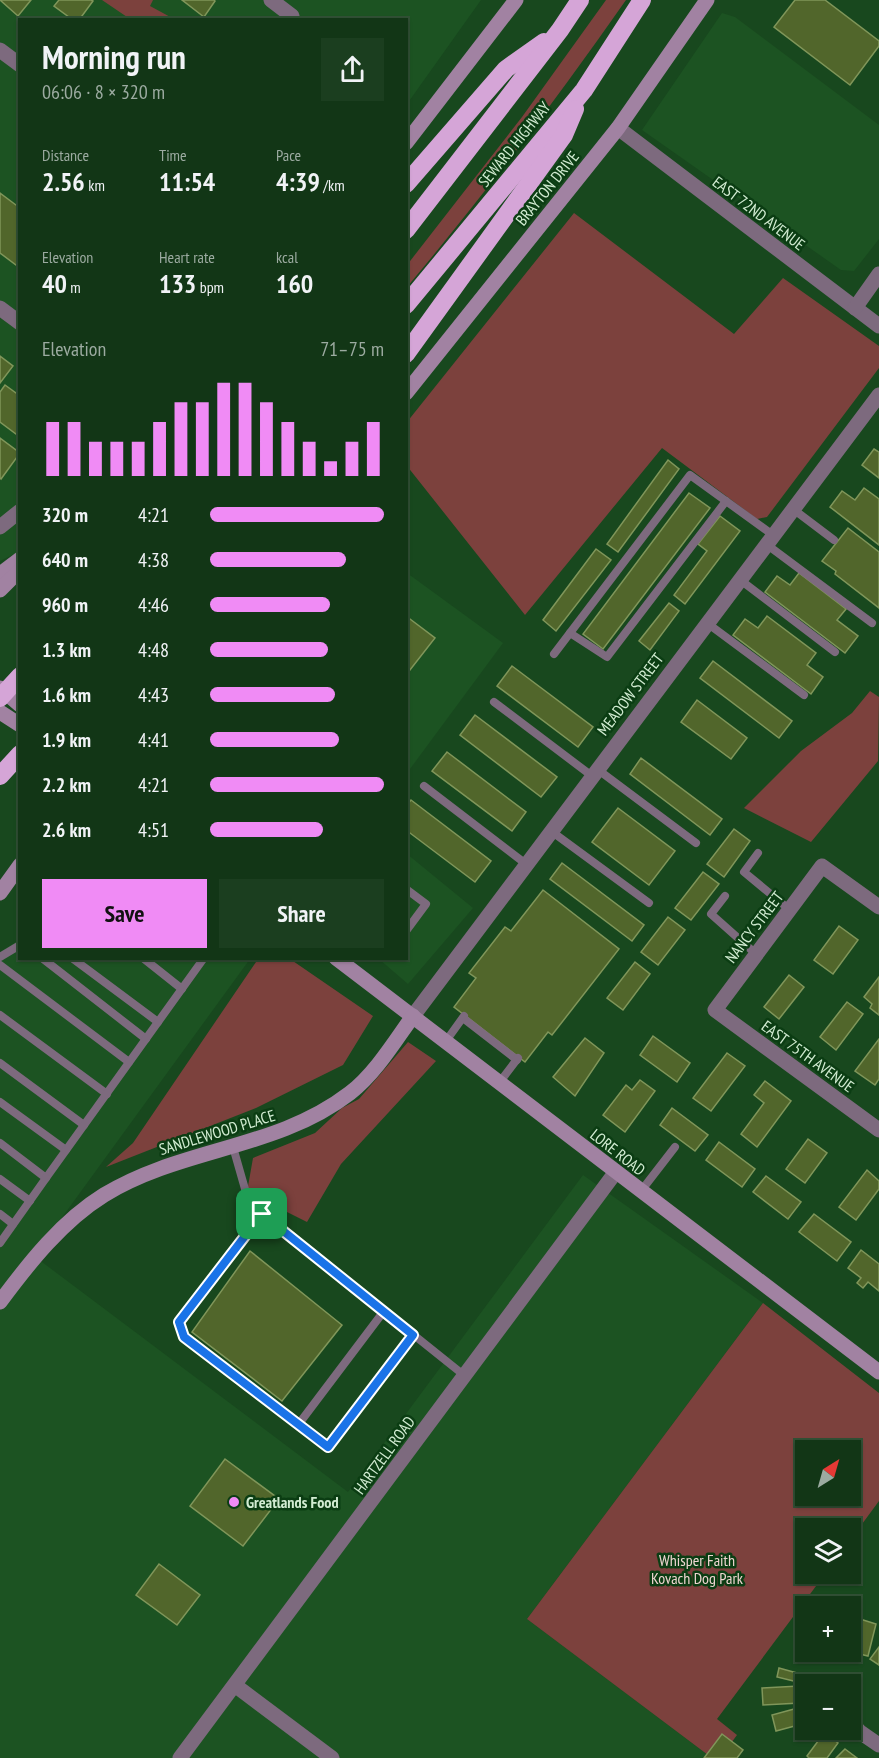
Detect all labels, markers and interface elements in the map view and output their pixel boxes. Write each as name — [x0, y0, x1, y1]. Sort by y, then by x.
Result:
text: Morning run — [42, 35, 186, 78]
button: share — [321, 38, 384, 101]
text: 06:06 · 8 × 320 m — [42, 79, 165, 105]
street label: SEWARD HIGHWAY — [473, 97, 555, 191]
text: Distance — [42, 145, 89, 165]
text: Time — [159, 145, 187, 165]
text: Pace — [276, 145, 301, 165]
street label: BRAYTON DRIVE — [511, 147, 583, 229]
text: 2.56 — [42, 165, 85, 198]
text: 11:54 — [159, 165, 215, 198]
text: 4:39 — [276, 165, 320, 198]
street label: EAST 72ND AVENUE — [709, 172, 809, 254]
text: km — [85, 175, 105, 195]
text: /km — [320, 175, 345, 195]
text: Elevation — [42, 247, 93, 267]
text: Heart rate — [159, 247, 215, 267]
text: kcal — [276, 247, 298, 267]
text: 40 — [42, 267, 67, 300]
text: 133 — [159, 267, 196, 300]
text: 160 — [276, 267, 313, 300]
text: m — [67, 277, 81, 297]
text: bpm — [196, 277, 224, 297]
text: Elevation — [42, 336, 106, 362]
text: 71–75 m — [320, 336, 384, 362]
text: 320 m — [42, 502, 88, 528]
text: 4:21 — [138, 502, 169, 528]
text: 640 m — [42, 547, 88, 573]
text: 4:38 — [138, 547, 169, 573]
text: 960 m — [42, 592, 88, 618]
text: 4:46 — [138, 592, 169, 618]
text: 1.3 km — [42, 637, 91, 663]
text: 4:48 — [138, 637, 169, 663]
street label: MEADOW STREET — [593, 649, 667, 739]
text: 1.6 km — [42, 682, 91, 708]
text: 4:43 — [138, 682, 169, 708]
text: 1.9 km — [42, 727, 91, 753]
text: 4:41 — [138, 727, 169, 753]
text: 2.2 km — [42, 772, 91, 798]
text: 4:21 — [138, 772, 169, 798]
text: 2.6 km — [42, 817, 91, 843]
text: 4:51 — [138, 817, 169, 843]
button: Save — [42, 879, 207, 948]
button: Share — [219, 879, 384, 948]
street label: NANCY STREET — [721, 887, 787, 967]
street label: EAST 75TH AVENUE — [758, 1016, 858, 1096]
street label: SANDLEWOOD PLACE — [157, 1105, 277, 1159]
street label: LORE ROAD — [587, 1124, 649, 1180]
pin — [236, 1188, 287, 1239]
icon: arrive — [245, 1197, 278, 1230]
street label: HARTZELL ROAD — [349, 1412, 419, 1498]
north arrow — [795, 1440, 861, 1506]
map controls — [795, 1440, 861, 1740]
place label: Greatlands Food — [246, 1492, 339, 1512]
marker: Greatlands Food — [227, 1495, 241, 1509]
button: layers — [795, 1518, 861, 1584]
park label: Whisper Faith Kovach Dog Park — [651, 1550, 744, 1588]
button: + — [795, 1596, 861, 1662]
button: − — [795, 1674, 861, 1740]

